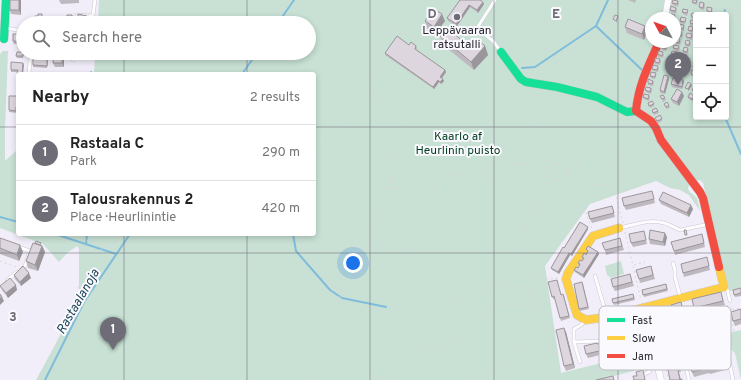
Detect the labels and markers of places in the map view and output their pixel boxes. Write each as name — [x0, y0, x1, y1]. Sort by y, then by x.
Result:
marker: Leppävaaran ratsutalli — [452, 12, 462, 22]
place label: Leppävaaran ratsutalli — [422, 23, 492, 53]
pin: 2 — [665, 52, 691, 85]
pin: 1 — [100, 317, 126, 350]

